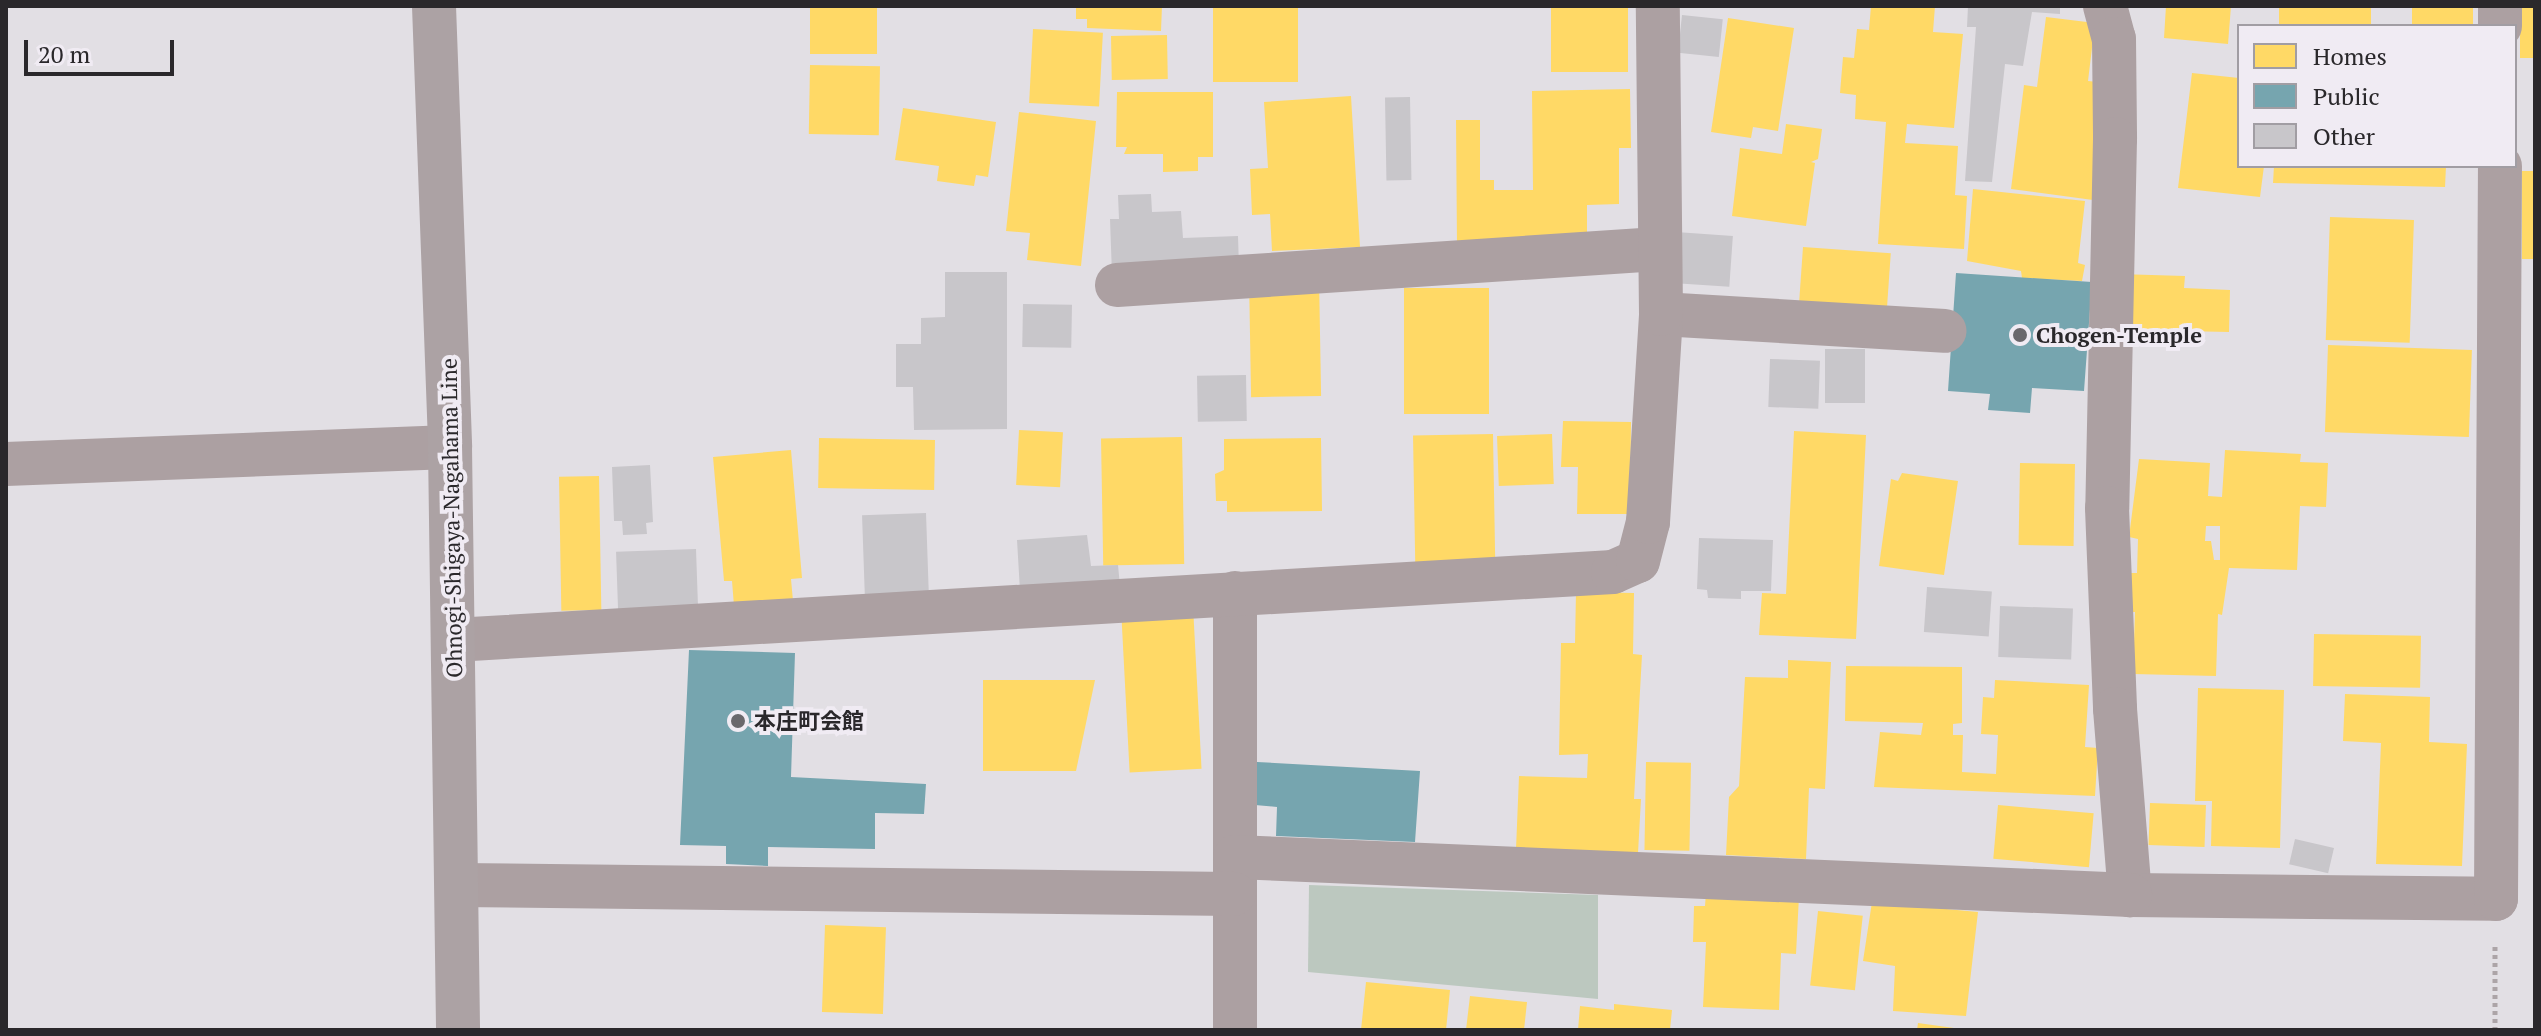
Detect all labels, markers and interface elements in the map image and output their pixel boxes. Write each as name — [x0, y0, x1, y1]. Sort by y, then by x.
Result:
scale bar — [28, 24, 178, 74]
legend — [2237, 24, 2517, 168]
text: 20 m — [38, 38, 90, 70]
text: Homes — [2313, 40, 2387, 72]
text: Public — [2313, 80, 2380, 112]
text: Other — [2313, 120, 2375, 152]
place label: Chogen-Temple — [2036, 322, 2202, 348]
marker: Chogen-Temple — [2011, 326, 2029, 344]
street label: Ohnogi-Shigaya-Nagahama Line — [435, 358, 467, 678]
place label: 本庄町会館 — [754, 708, 864, 734]
marker: 本庄町会館 — [729, 712, 747, 730]

